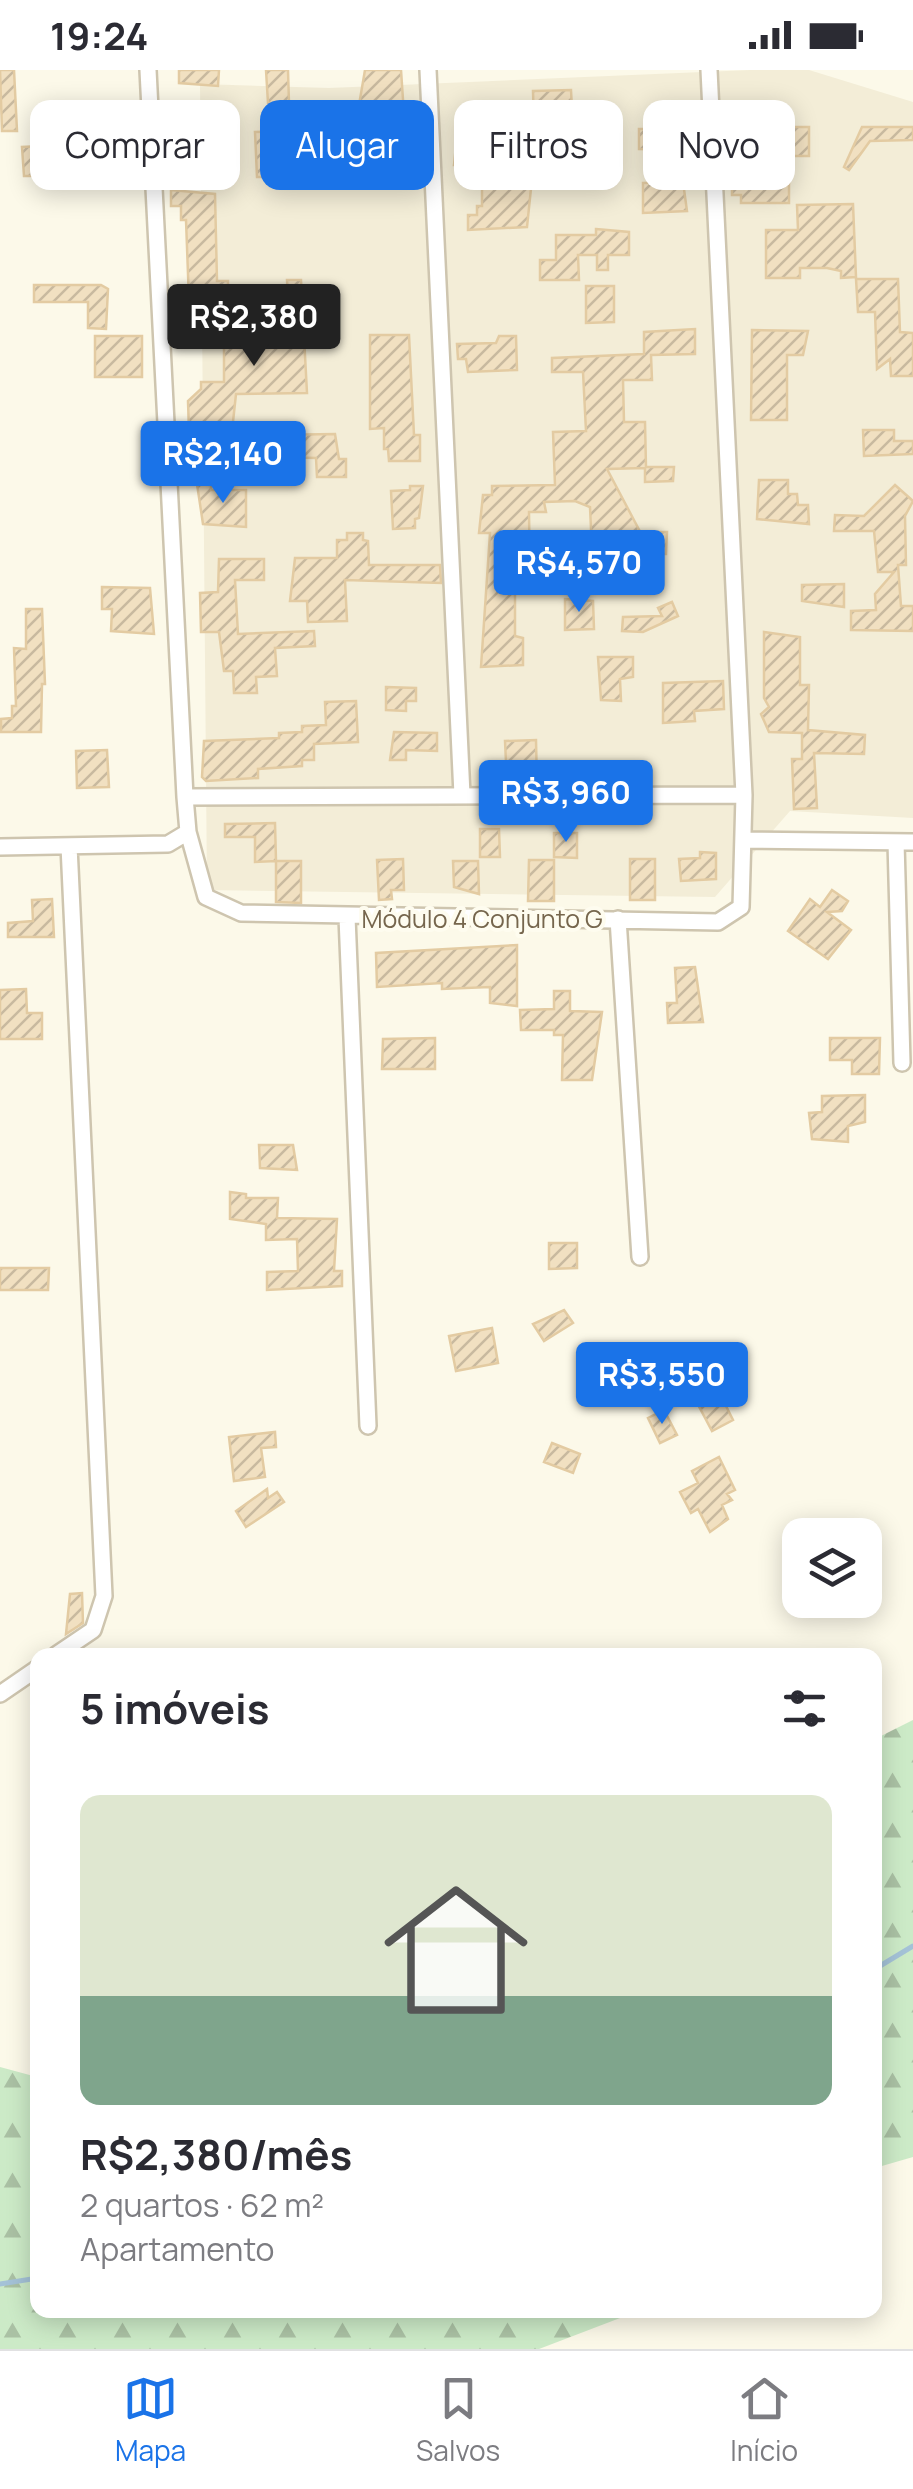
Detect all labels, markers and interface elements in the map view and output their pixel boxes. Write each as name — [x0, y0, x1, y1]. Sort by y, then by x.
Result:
text: 19:24 — [50, 9, 148, 61]
chip: Comprar — [30, 100, 240, 190]
chip: Alugar — [260, 100, 434, 190]
chip: Filtros — [454, 100, 623, 190]
chip: Novo — [643, 100, 795, 190]
pin: R$2,380 — [162, 284, 346, 369]
text: R$2,380 — [189, 294, 319, 338]
pin: R$2,140 — [131, 421, 315, 506]
text: R$2,140 — [163, 431, 283, 475]
pin: R$4,570 — [487, 530, 671, 615]
text: R$4,570 — [516, 540, 642, 584]
pin: R$3,960 — [474, 760, 658, 845]
text: R$3,960 — [501, 770, 631, 814]
street label: Módulo 4 Conjunto G — [361, 901, 603, 936]
pin: R$3,550 — [570, 1342, 754, 1427]
text: R$3,550 — [598, 1352, 726, 1396]
map controls — [782, 1518, 882, 1618]
button: layers — [782, 1518, 882, 1618]
text: 5 imóveis — [80, 1679, 270, 1737]
icon: filters — [777, 1681, 832, 1736]
icon: home — [366, 1860, 546, 2040]
text: R$2,380/mês — [80, 2125, 352, 2183]
text: 2 quartos · 62 m² — [80, 2183, 324, 2227]
text: Apartamento — [80, 2227, 275, 2271]
tab: Mapa — [115, 2371, 186, 2469]
tab: Salvos — [416, 2371, 500, 2469]
tab: Início — [730, 2371, 798, 2469]

